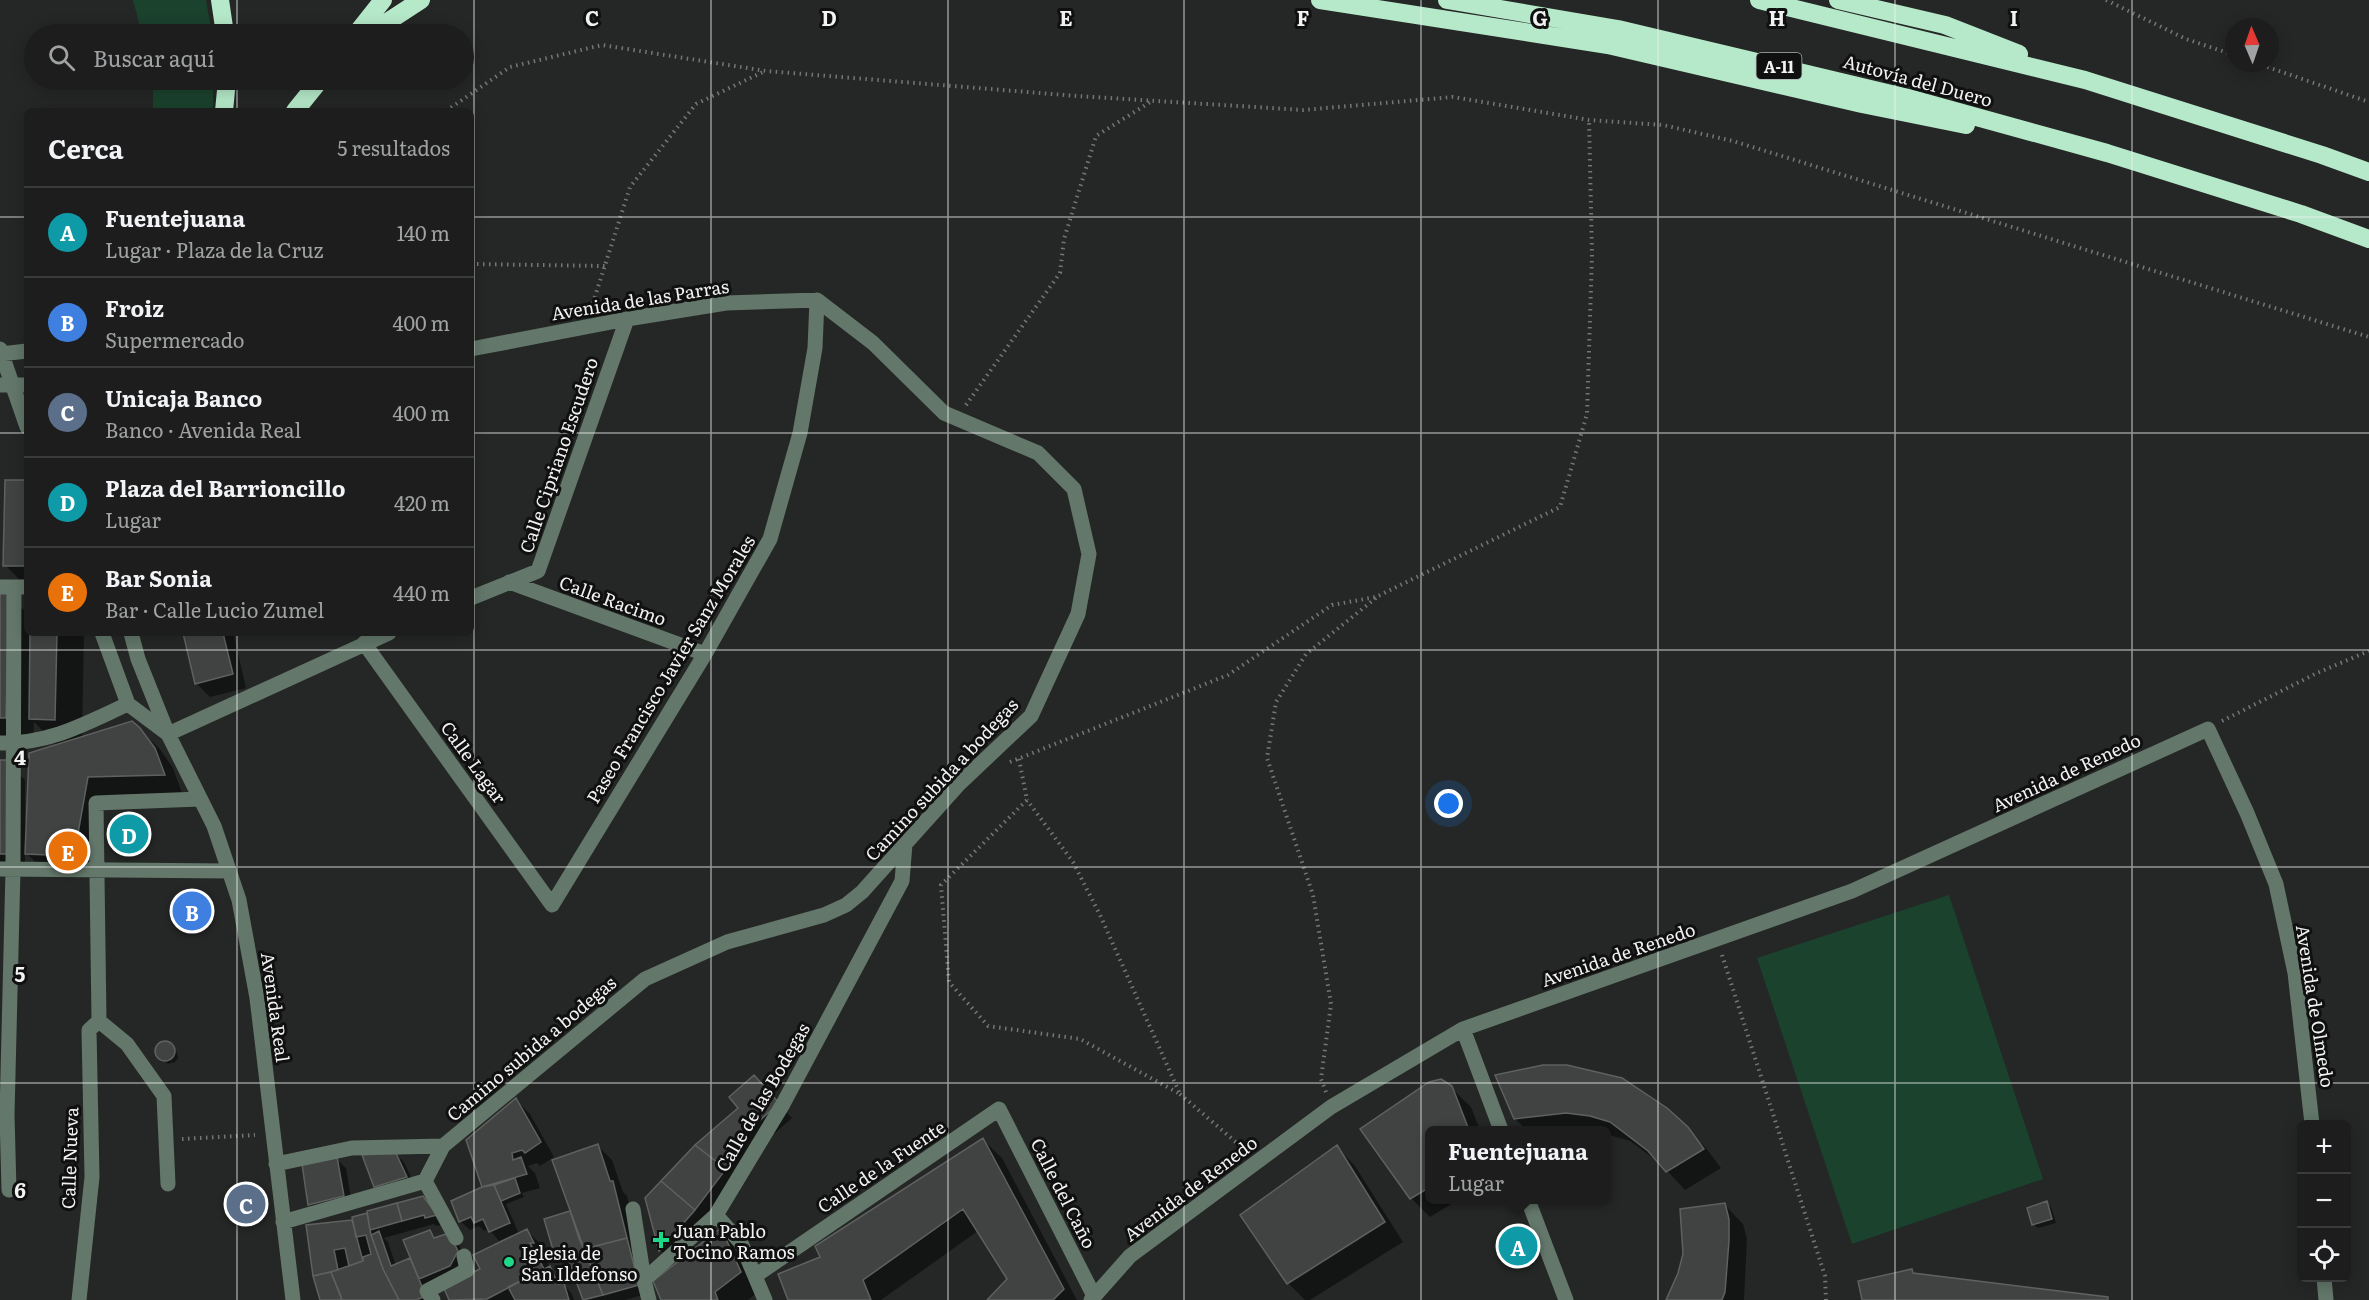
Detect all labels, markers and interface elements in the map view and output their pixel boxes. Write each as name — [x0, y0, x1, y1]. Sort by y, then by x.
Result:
text: C — [585, 2, 599, 32]
text: D — [821, 2, 837, 32]
text: E — [1059, 2, 1073, 32]
text: F — [1297, 2, 1310, 32]
text: G — [1532, 2, 1548, 32]
text: H — [1769, 2, 1785, 32]
text: I — [2010, 2, 2018, 32]
north arrow — [2225, 18, 2279, 72]
search box — [24, 24, 474, 90]
icon: search — [45, 41, 78, 74]
text: Buscar aquí — [93, 41, 215, 74]
street label: Autovía del Duero — [1840, 47, 1996, 113]
road number: A-11 — [1756, 53, 1802, 79]
text: Cerca — [48, 128, 124, 167]
text: 5 resultados — [337, 132, 450, 162]
text: Fuentejuana — [105, 201, 245, 234]
text: A — [60, 217, 75, 247]
text: 140 m — [397, 217, 450, 247]
text: Lugar · Plaza de la Cruz — [105, 234, 323, 264]
street label: Avenida de las Parras — [549, 272, 731, 326]
text: Froiz — [105, 291, 164, 324]
text: B — [61, 307, 74, 337]
text: 400 m — [392, 307, 450, 337]
text: Supermercado — [105, 324, 245, 354]
street label: Calle Cipriano Escudero — [512, 354, 604, 556]
text: Unicaja Banco — [105, 381, 262, 414]
text: C — [60, 397, 75, 427]
text: 400 m — [392, 397, 450, 427]
text: Banco · Avenida Real — [105, 414, 301, 444]
text: Plaza del Barrioncillo — [105, 471, 346, 504]
text: D — [60, 487, 75, 517]
text: 420 m — [394, 487, 450, 517]
text: Lugar — [105, 504, 161, 534]
street label: Paseo Francisco Javier Sanz Morales — [579, 530, 761, 808]
text: Bar Sonia — [105, 561, 212, 594]
street label: Calle Racimo — [556, 568, 670, 632]
text: E — [61, 577, 74, 607]
text: 440 m — [393, 577, 450, 607]
text: Bar · Calle Lucio Zumel — [105, 594, 324, 624]
street label: Camino subida a bodegas — [858, 691, 1024, 867]
street label: Calle Lagar — [435, 715, 513, 809]
street label: Avenida de Renedo — [1987, 726, 2145, 818]
text: 4 — [14, 741, 26, 771]
your location — [1434, 789, 1463, 818]
pin: D — [110, 812, 148, 856]
pin: E — [48, 828, 88, 874]
pin: B — [172, 888, 212, 934]
street label: Avenida de Renedo — [1537, 915, 1699, 993]
street label: Avenida de Olmedo — [2290, 923, 2342, 1089]
street label: Avenida Real — [255, 950, 297, 1064]
text: 5 — [15, 958, 26, 988]
street label: Camino subida a bodegas — [440, 969, 622, 1127]
street label: Calle de las Bodegas — [708, 1017, 816, 1177]
street label: Calle Nueva — [54, 1106, 84, 1209]
street label: Calle de la Fuente — [812, 1113, 950, 1219]
map controls — [2297, 1120, 2351, 1282]
button: + — [2297, 1120, 2351, 1174]
popup — [1425, 1126, 1611, 1204]
street label: Avenida de Renedo — [1118, 1129, 1262, 1247]
street label: Calle del Caño — [1025, 1133, 1103, 1253]
text: Fuentejuana — [1448, 1134, 1588, 1167]
text: Lugar — [1448, 1167, 1504, 1197]
text: 6 — [14, 1174, 26, 1204]
button: − — [2297, 1174, 2351, 1228]
pin: C — [226, 1182, 266, 1226]
place label: Juan Pablo Tocino Ramos — [673, 1217, 795, 1265]
pin: A — [1498, 1224, 1538, 1268]
button: locate — [2297, 1228, 2351, 1282]
marker: Juan Pablo Tocino Ramos — [654, 1233, 668, 1247]
place label: Iglesia de San Ildefonso — [521, 1239, 638, 1287]
marker: Iglesia de San Ildefonso — [502, 1255, 516, 1269]

